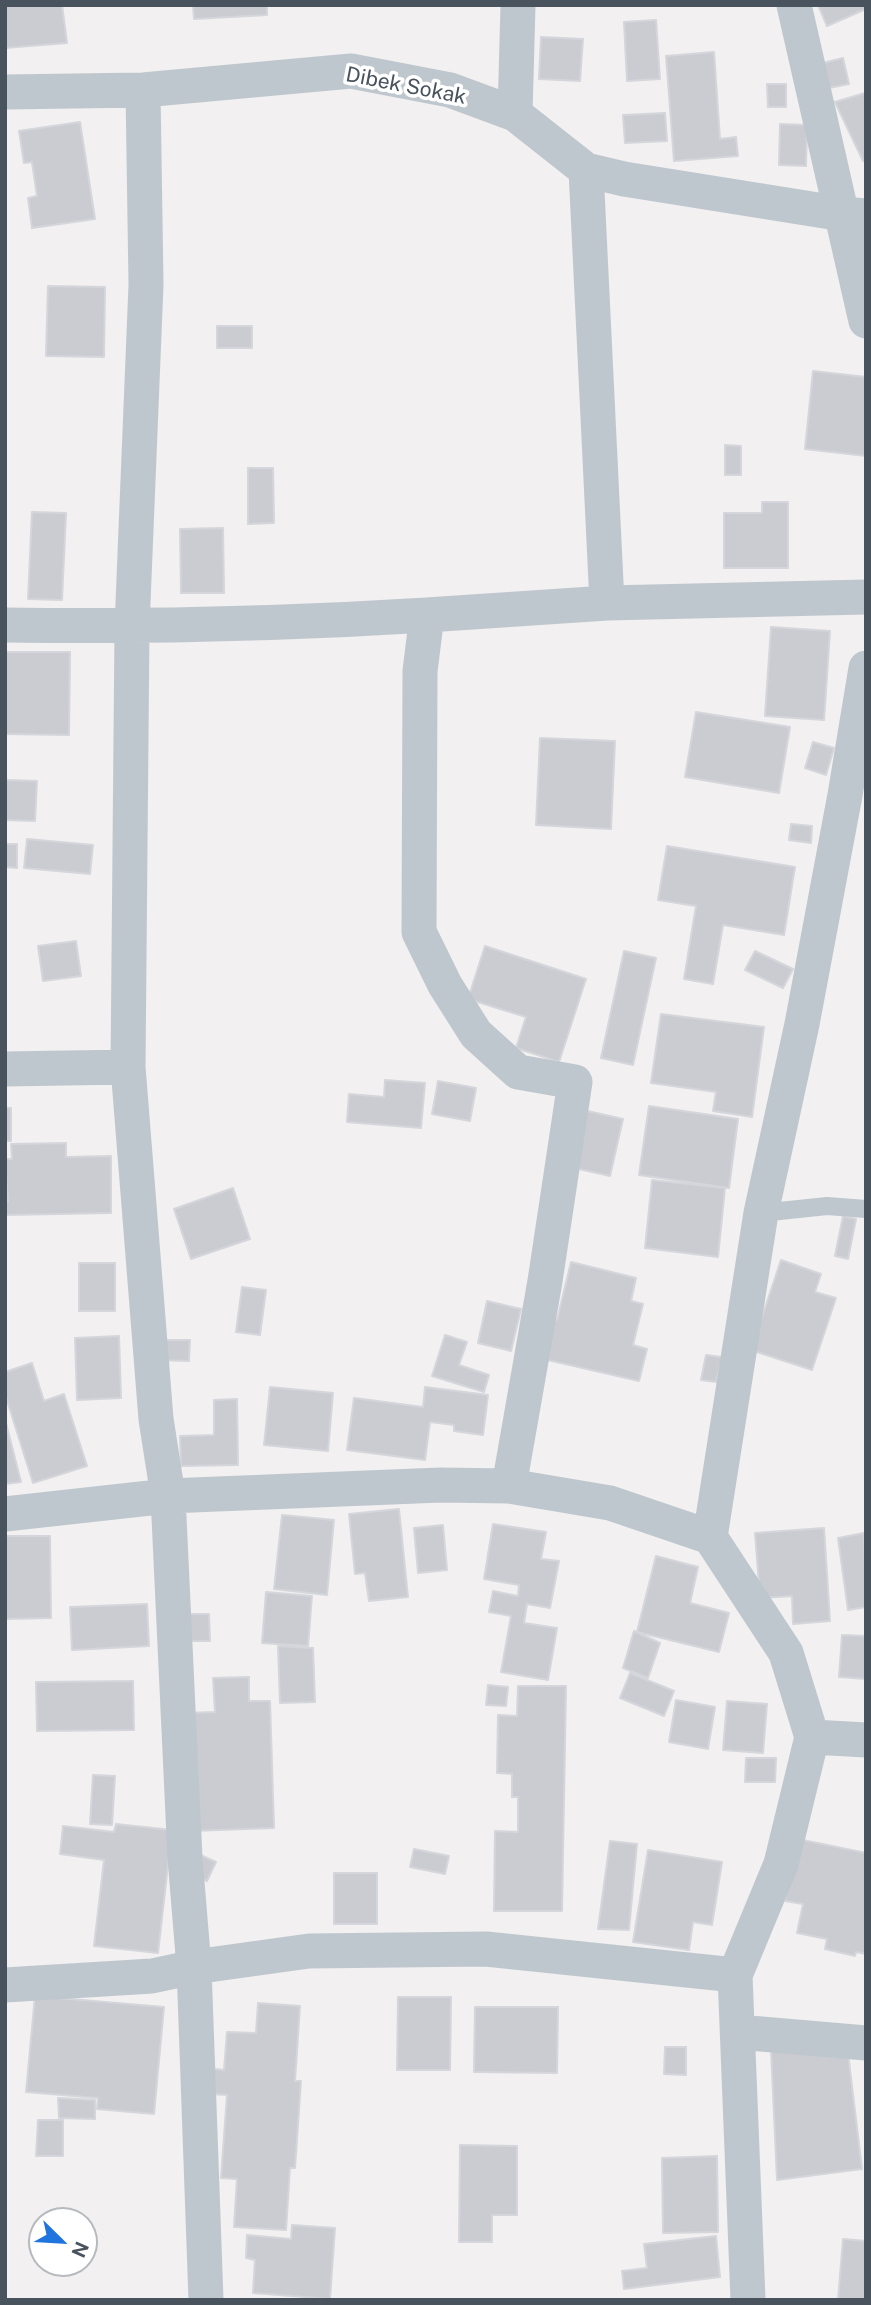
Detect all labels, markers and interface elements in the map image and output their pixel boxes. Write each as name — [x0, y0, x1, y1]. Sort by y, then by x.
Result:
street label: Dibek Sokak — [344, 62, 468, 110]
north arrow — [28, 2207, 98, 2277]
text: N — [67, 2238, 93, 2261]

